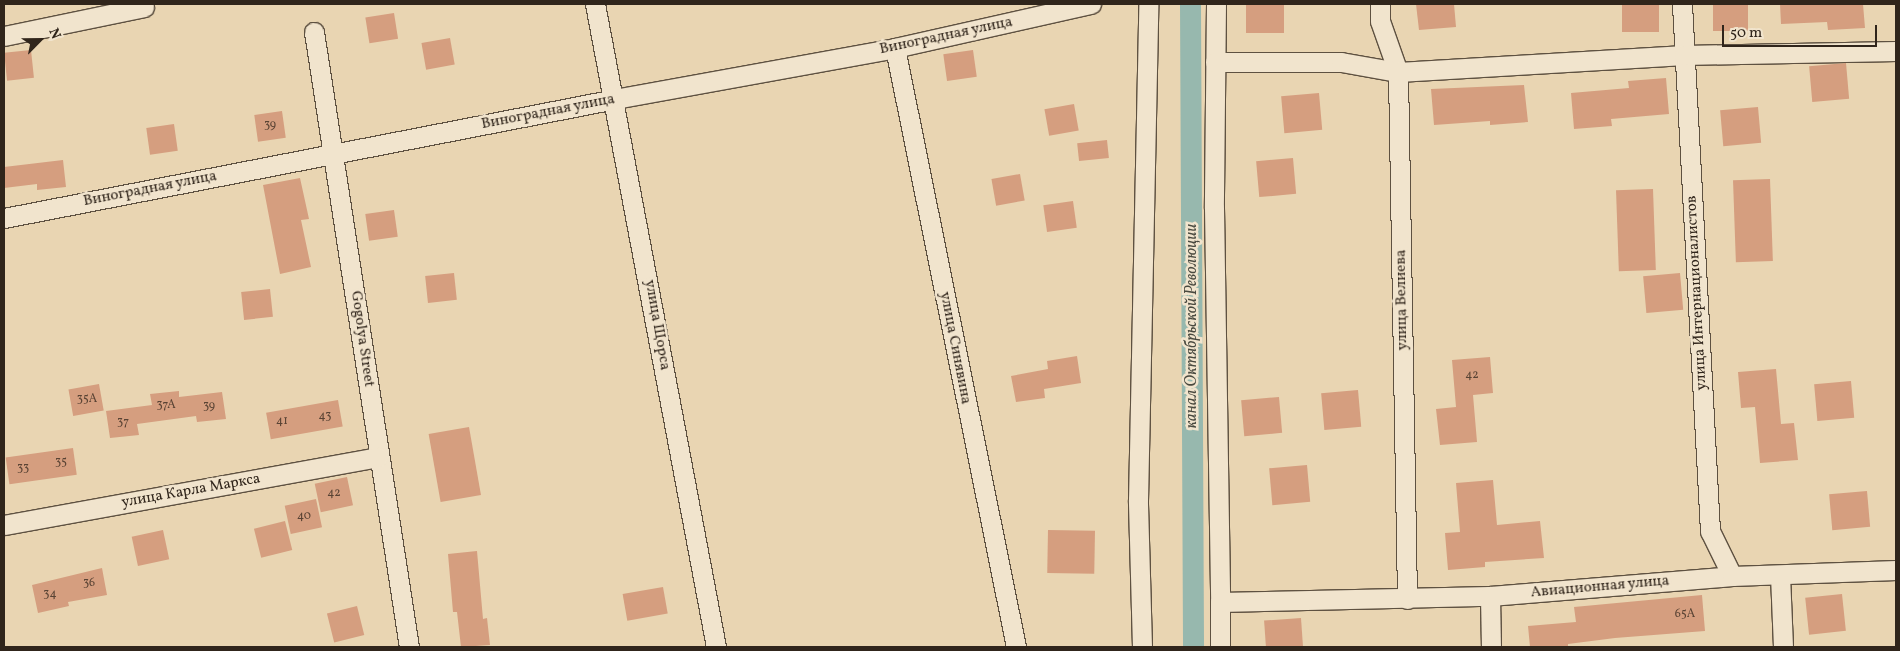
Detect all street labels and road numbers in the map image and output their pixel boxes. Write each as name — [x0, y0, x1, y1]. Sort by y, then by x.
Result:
street label: Виноградная улица — [878, 13, 1014, 59]
street label: Виноградная улица — [480, 90, 616, 134]
street label: Виноградная улица — [82, 167, 218, 211]
street label: улица Интернационалистов — [1683, 195, 1711, 391]
street label: улица Велиева — [1392, 249, 1412, 351]
street label: улица Щорса — [640, 278, 674, 372]
street label: Gogolya Street — [346, 290, 378, 388]
street label: улица Синявина — [935, 290, 975, 406]
street label: улица Карла Маркса — [120, 470, 262, 512]
street label: Авиационная улица — [1530, 572, 1670, 602]

